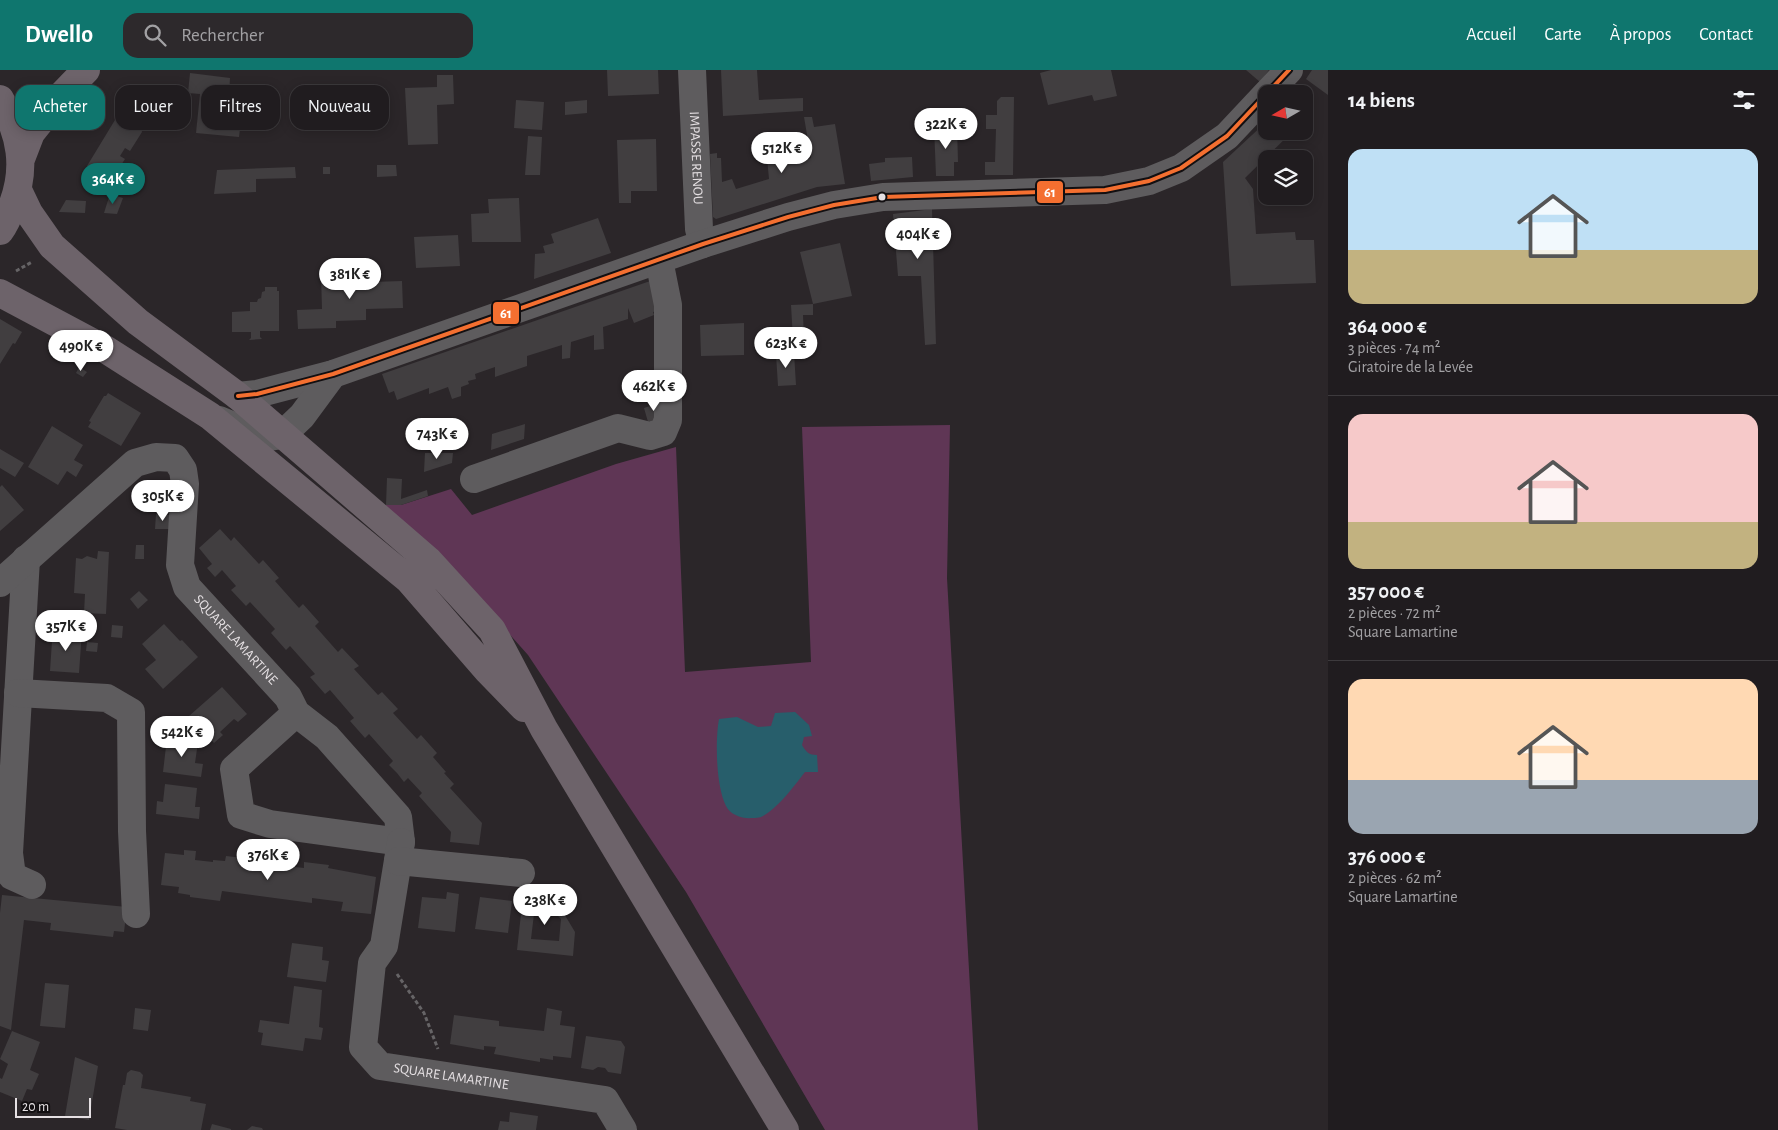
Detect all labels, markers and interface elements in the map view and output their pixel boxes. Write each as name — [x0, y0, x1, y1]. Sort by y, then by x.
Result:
search box — [123, 13, 473, 58]
icon: search — [141, 21, 169, 49]
text: Dwello — [25, 23, 93, 47]
text: Rechercher — [181, 26, 264, 45]
text: Accueil — [1466, 26, 1517, 44]
text: Carte — [1545, 26, 1582, 44]
text: À propos — [1610, 26, 1671, 44]
text: Contact — [1699, 26, 1753, 44]
chip: Acheter — [15, 85, 105, 130]
chip: Louer — [115, 85, 191, 130]
chip: Filtres — [201, 85, 280, 130]
chip: Nouveau — [290, 85, 389, 130]
north arrow — [1258, 85, 1312, 140]
map controls — [1258, 85, 1313, 205]
icon: filters — [1730, 86, 1758, 114]
text: 14 biens — [1348, 90, 1415, 111]
pin: 322K € — [905, 108, 987, 150]
street label: IMPASSE RENOU — [687, 111, 705, 205]
text: 322K € — [925, 116, 967, 132]
pin: 512K € — [741, 132, 823, 174]
text: 512K € — [762, 140, 802, 156]
button: layers — [1258, 150, 1313, 205]
pin: 364K € — [72, 162, 154, 205]
text: 364K € — [92, 171, 134, 187]
line badge: 61 — [1036, 180, 1064, 204]
icon: home — [1508, 181, 1598, 271]
text: 61 — [1044, 186, 1056, 200]
unlabelled marker — [877, 192, 887, 202]
pin: 404K € — [877, 218, 959, 260]
text: 404K € — [896, 226, 940, 242]
pin: 381K € — [309, 258, 391, 300]
text: 381K € — [330, 266, 370, 282]
line badge: 61 — [492, 301, 520, 325]
text: 61 — [500, 307, 512, 321]
text: 364 000 € — [1348, 316, 1427, 337]
pin: 623K € — [745, 326, 827, 369]
pin: 490K € — [40, 330, 122, 372]
text: 623K € — [765, 335, 807, 351]
text: 490K € — [59, 338, 103, 354]
text: 3 pièces · 74 m² — [1348, 340, 1440, 356]
text: Giratoire de la Levée — [1348, 359, 1473, 375]
pin: 462K € — [613, 370, 695, 412]
text: 462K € — [633, 378, 675, 394]
pin: 743K € — [396, 418, 478, 460]
text: 743K € — [416, 426, 458, 442]
icon: home — [1508, 447, 1598, 537]
pin: 305K € — [122, 480, 204, 522]
text: 305K € — [142, 488, 184, 504]
text: 357 000 € — [1348, 581, 1424, 602]
street label: SQUARE LAMARTINE — [191, 592, 280, 688]
text: 2 pièces · 72 m² — [1348, 605, 1441, 621]
pin: 357K € — [25, 610, 107, 652]
text: 357K € — [46, 618, 86, 634]
text: Square Lamartine — [1348, 624, 1458, 640]
icon: home — [1508, 712, 1598, 802]
pin: 542K € — [141, 716, 223, 758]
text: 542K € — [161, 724, 203, 740]
pin: 376K € — [227, 838, 309, 881]
text: 376 000 € — [1348, 846, 1425, 867]
text: 376K € — [248, 847, 288, 863]
text: 2 pièces · 62 m² — [1348, 870, 1442, 886]
pin: 238K € — [504, 884, 586, 926]
text: Square Lamartine — [1348, 889, 1458, 905]
text: 238K € — [524, 892, 566, 908]
street label: SQUARE LAMARTINE — [392, 1061, 510, 1092]
scale bar — [15, 1095, 91, 1118]
text: 20 m — [22, 1100, 49, 1114]

